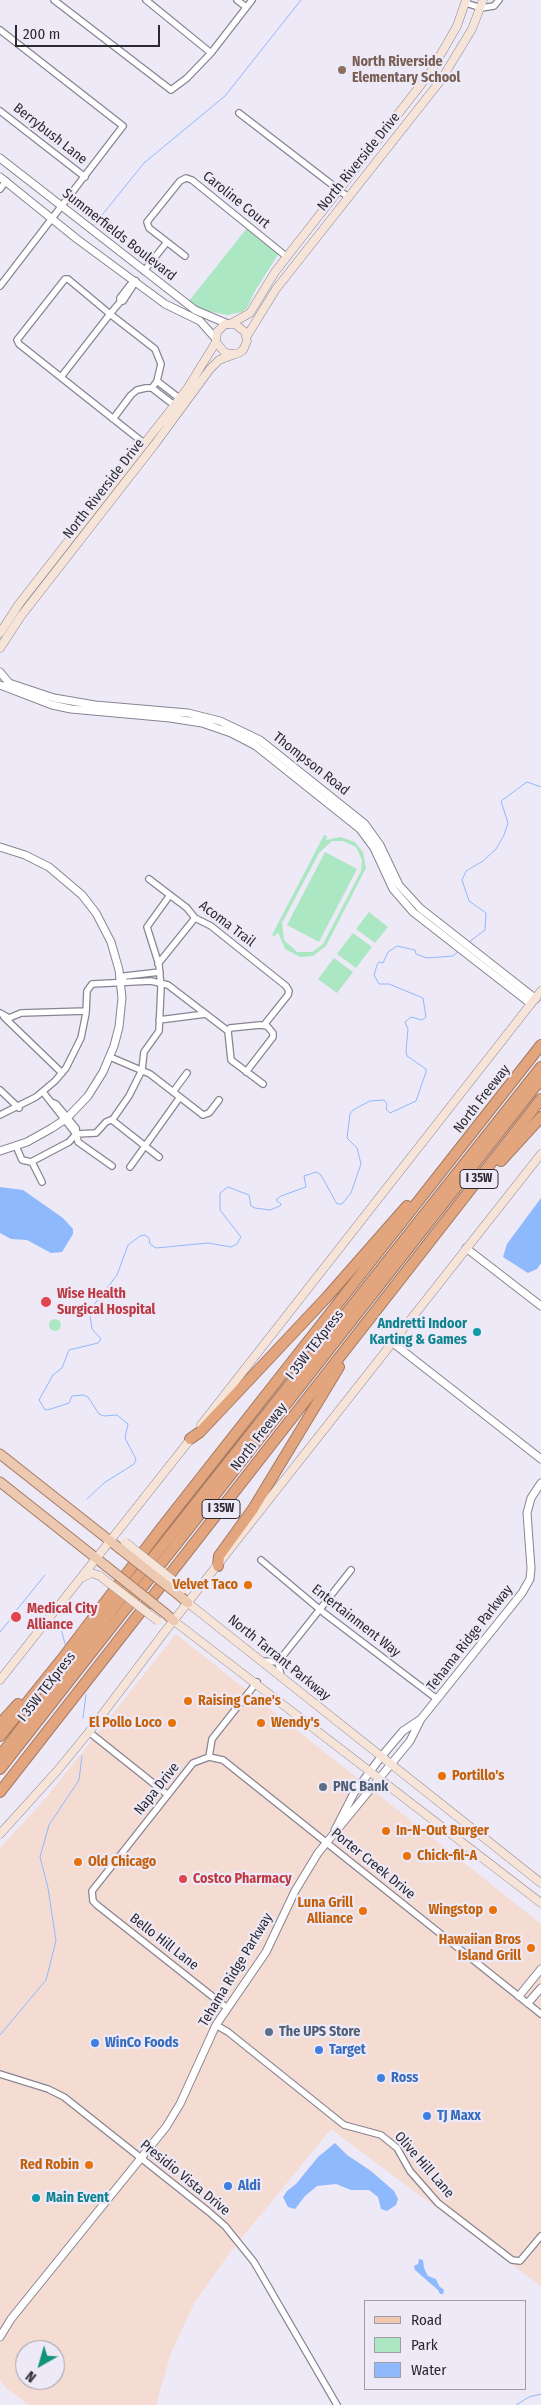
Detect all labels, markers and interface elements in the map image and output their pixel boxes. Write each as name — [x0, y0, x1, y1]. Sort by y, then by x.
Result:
scale bar — [18, 15, 162, 47]
text: 200 m — [23, 25, 60, 43]
place label: North Riverside Elementary School — [352, 54, 460, 86]
marker: North Riverside Elementary School — [336, 64, 348, 76]
street label: Berrybush Lane — [10, 100, 90, 168]
street label: North Riverside Drive — [314, 109, 404, 215]
street label: Caroline Court — [199, 168, 273, 232]
street label: Summerfields Boulevard — [59, 185, 179, 285]
street label: North Riverside Drive — [60, 436, 148, 542]
street label: Thompson Road — [269, 729, 353, 799]
street label: Acoma Trail — [196, 897, 258, 951]
street label: North Freeway — [450, 1062, 514, 1136]
road number: I 35W — [460, 1170, 498, 1188]
place label: Wise Health Surgical Hospital — [57, 1286, 155, 1318]
marker: Wise Health Surgical Hospital — [39, 1295, 53, 1309]
street label: I 35W TEXpress — [283, 1307, 347, 1383]
place label: Andretti Indoor Karting & Games — [369, 1316, 467, 1348]
marker: Andretti Indoor Karting & Games — [471, 1326, 483, 1338]
street label: North Freeway — [227, 1400, 291, 1474]
road number: I 35W — [202, 1500, 240, 1518]
place label: Velvet Taco — [172, 1577, 238, 1593]
marker: Velvet Taco — [242, 1579, 254, 1591]
street label: Entertainment Way — [308, 1581, 404, 1661]
street label: Tehama Ridge Parkway — [423, 1582, 517, 1694]
place label: Medical City Alliance — [27, 1601, 97, 1634]
marker: Medical City Alliance — [9, 1610, 23, 1624]
street label: North Tarrant Parkway — [224, 1612, 334, 1704]
street label: I 35W TEXpress — [15, 1649, 79, 1725]
place label: Raising Cane's — [198, 1693, 281, 1709]
marker: Raising Cane's — [182, 1695, 194, 1707]
place label: El Pollo Loco — [89, 1715, 162, 1731]
place label: Wendy's — [271, 1715, 320, 1731]
marker: El Pollo Loco — [166, 1717, 178, 1729]
marker: Wendy's — [255, 1717, 267, 1729]
street label: Napa Drive — [131, 1759, 183, 1819]
place label: Portillo's — [452, 1768, 504, 1784]
marker: Portillo's — [436, 1770, 448, 1782]
place label: PNC Bank — [333, 1779, 388, 1795]
marker: PNC Bank — [317, 1781, 329, 1793]
place label: In-N-Out Burger — [396, 1823, 489, 1839]
street label: Porter Creek Drive — [328, 1825, 418, 1903]
marker: In-N-Out Burger — [380, 1825, 392, 1837]
place label: Chick-fil-A — [417, 1848, 477, 1864]
marker: Chick-fil-A — [401, 1850, 413, 1862]
place label: Old Chicago — [88, 1854, 156, 1870]
marker: Old Chicago — [72, 1856, 84, 1868]
place label: Costco Pharmacy — [193, 1871, 292, 1887]
marker: Costco Pharmacy — [177, 1873, 189, 1885]
place label: Luna Grill Alliance — [298, 1895, 353, 1928]
place label: Wingstop — [429, 1902, 483, 1918]
marker: Wingstop — [487, 1904, 499, 1916]
marker: Luna Grill Alliance — [357, 1905, 369, 1917]
street label: Bello Hill Lane — [126, 1910, 202, 1974]
street label: Tehama Ridge Parkway — [195, 1910, 277, 2030]
place label: Hawaiian Bros Island Grill — [439, 1932, 521, 1964]
marker: Hawaiian Bros Island Grill — [525, 1942, 537, 1954]
place label: The UPS Store — [279, 2024, 360, 2040]
marker: The UPS Store — [263, 2026, 275, 2038]
place label: WinCo Foods — [105, 2035, 179, 2051]
marker: WinCo Foods — [89, 2037, 101, 2049]
place label: Target — [329, 2042, 366, 2058]
marker: Target — [313, 2044, 325, 2056]
place label: Ross — [391, 2070, 418, 2086]
marker: Ross — [375, 2072, 387, 2084]
place label: TJ Maxx — [437, 2108, 481, 2124]
marker: TJ Maxx — [421, 2110, 433, 2122]
street label: Olive Hill Lane — [391, 2128, 457, 2202]
street label: Presidio Vista Drive — [137, 2137, 233, 2219]
place label: Red Robin — [20, 2157, 79, 2173]
marker: Red Robin — [83, 2159, 95, 2171]
place label: Aldi — [238, 2178, 261, 2194]
marker: Aldi — [222, 2180, 234, 2192]
place label: Main Event — [46, 2190, 109, 2206]
marker: Main Event — [30, 2192, 42, 2204]
legend — [364, 2300, 526, 2390]
text: Road — [411, 2311, 442, 2329]
text: Park — [411, 2336, 438, 2354]
north arrow — [15, 2340, 65, 2390]
text: Water — [411, 2361, 446, 2379]
text: N — [23, 2367, 40, 2386]

